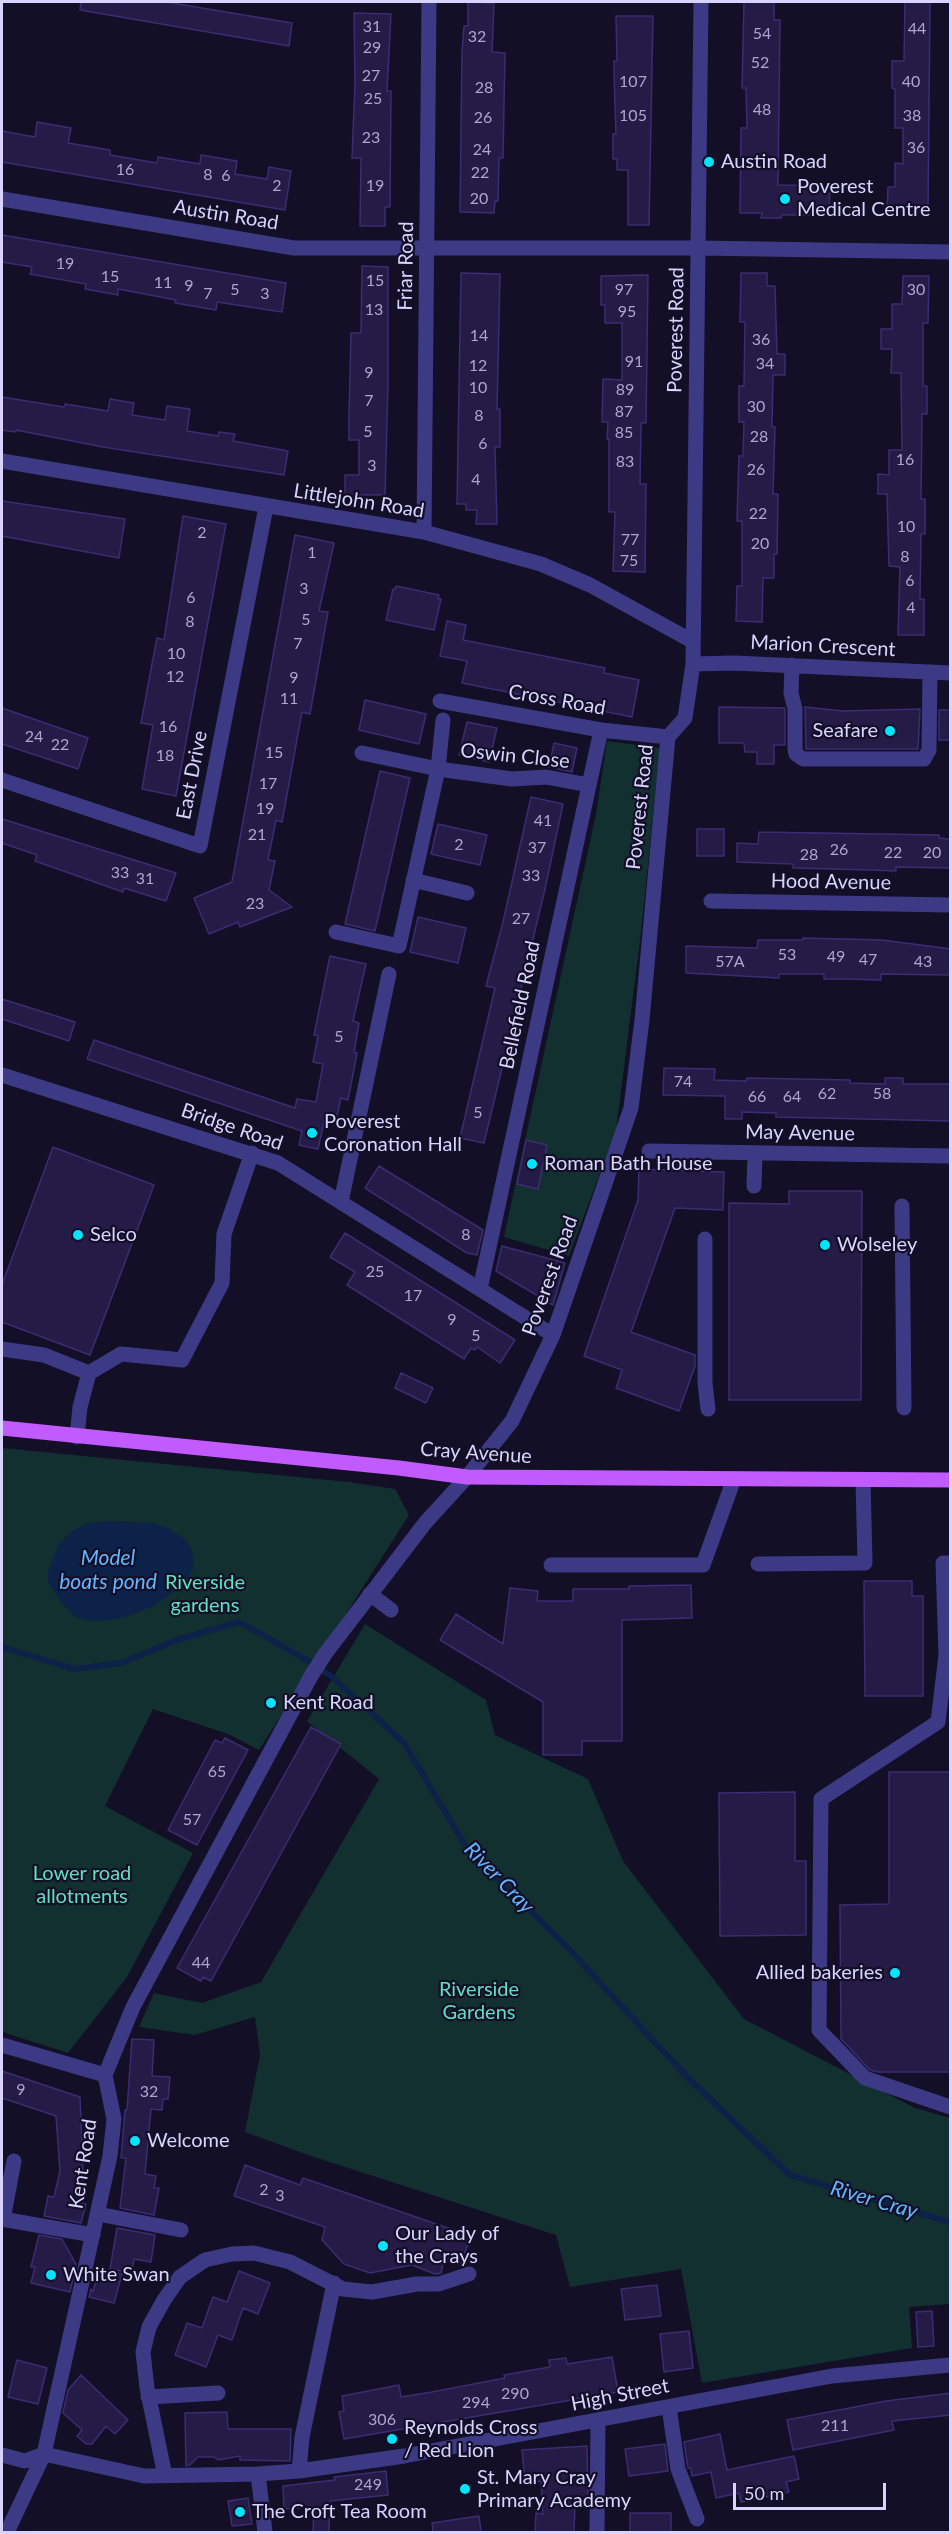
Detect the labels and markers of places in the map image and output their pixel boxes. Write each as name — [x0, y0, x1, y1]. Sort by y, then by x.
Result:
place label: Austin Road — [721, 150, 827, 174]
marker: Austin Road — [702, 155, 716, 169]
place label: Poverest Medical Centre — [797, 175, 930, 222]
marker: Poverest Medical Centre — [778, 192, 792, 206]
place label: Seafare — [813, 719, 878, 743]
marker: Seafare — [883, 724, 897, 738]
place label: Poverest Coronation Hall — [324, 1110, 462, 1157]
marker: Poverest Coronation Hall — [305, 1126, 319, 1140]
place label: Roman Bath House — [544, 1152, 713, 1176]
marker: Roman Bath House — [525, 1157, 539, 1171]
place label: Selco — [90, 1223, 137, 1247]
marker: Selco — [71, 1228, 85, 1242]
place label: Wolseley — [837, 1233, 917, 1257]
marker: Wolseley — [818, 1238, 832, 1252]
place label: Kent Road — [283, 1691, 374, 1715]
marker: Kent Road — [264, 1696, 278, 1710]
place label: Allied bakeries — [756, 1961, 883, 1985]
marker: Allied bakeries — [888, 1966, 902, 1980]
place label: Welcome — [147, 2129, 230, 2153]
marker: Welcome — [128, 2134, 142, 2148]
place label: Our Lady of the Crays — [395, 2222, 499, 2269]
marker: Our Lady of the Crays — [376, 2239, 390, 2253]
place label: White Swan — [63, 2263, 170, 2287]
marker: White Swan — [44, 2268, 58, 2282]
place label: Reynolds Cross / Red Lion — [404, 2416, 538, 2463]
marker: Reynolds Cross / Red Lion — [385, 2432, 399, 2446]
place label: St. Mary Cray Primary Academy — [477, 2466, 631, 2513]
marker: St. Mary Cray Primary Academy — [458, 2482, 472, 2496]
place label: The Croft Tea Room — [252, 2500, 427, 2524]
marker: The Croft Tea Room — [233, 2505, 247, 2519]

